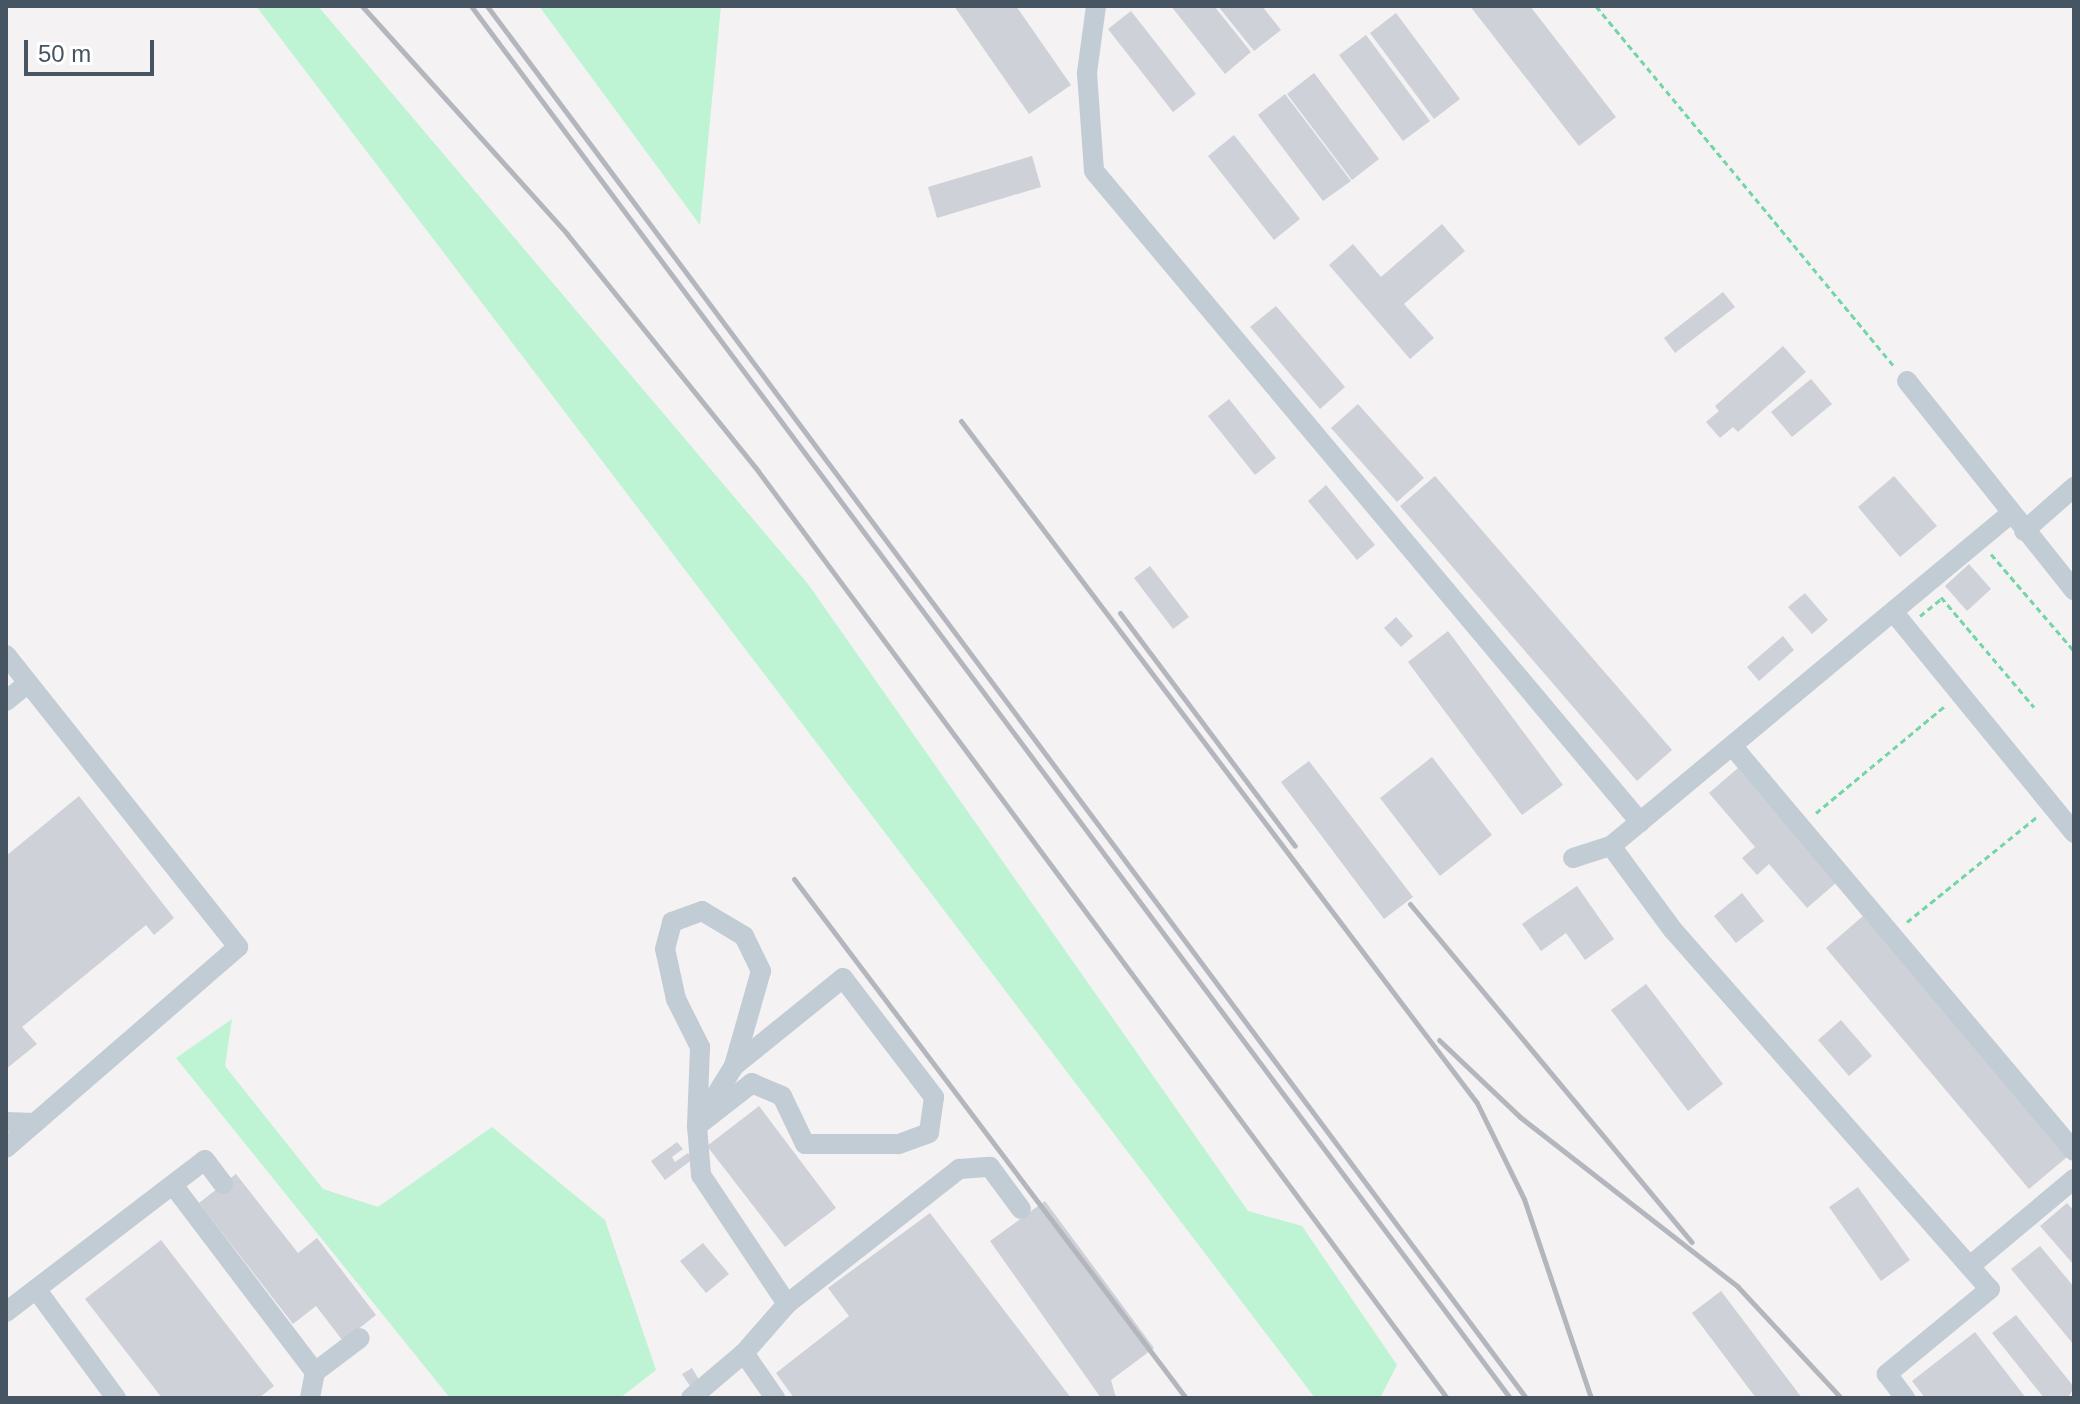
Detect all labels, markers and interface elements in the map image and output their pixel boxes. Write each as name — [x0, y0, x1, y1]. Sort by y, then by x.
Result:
scale bar — [28, 24, 158, 74]
text: 50 m — [38, 40, 91, 67]

